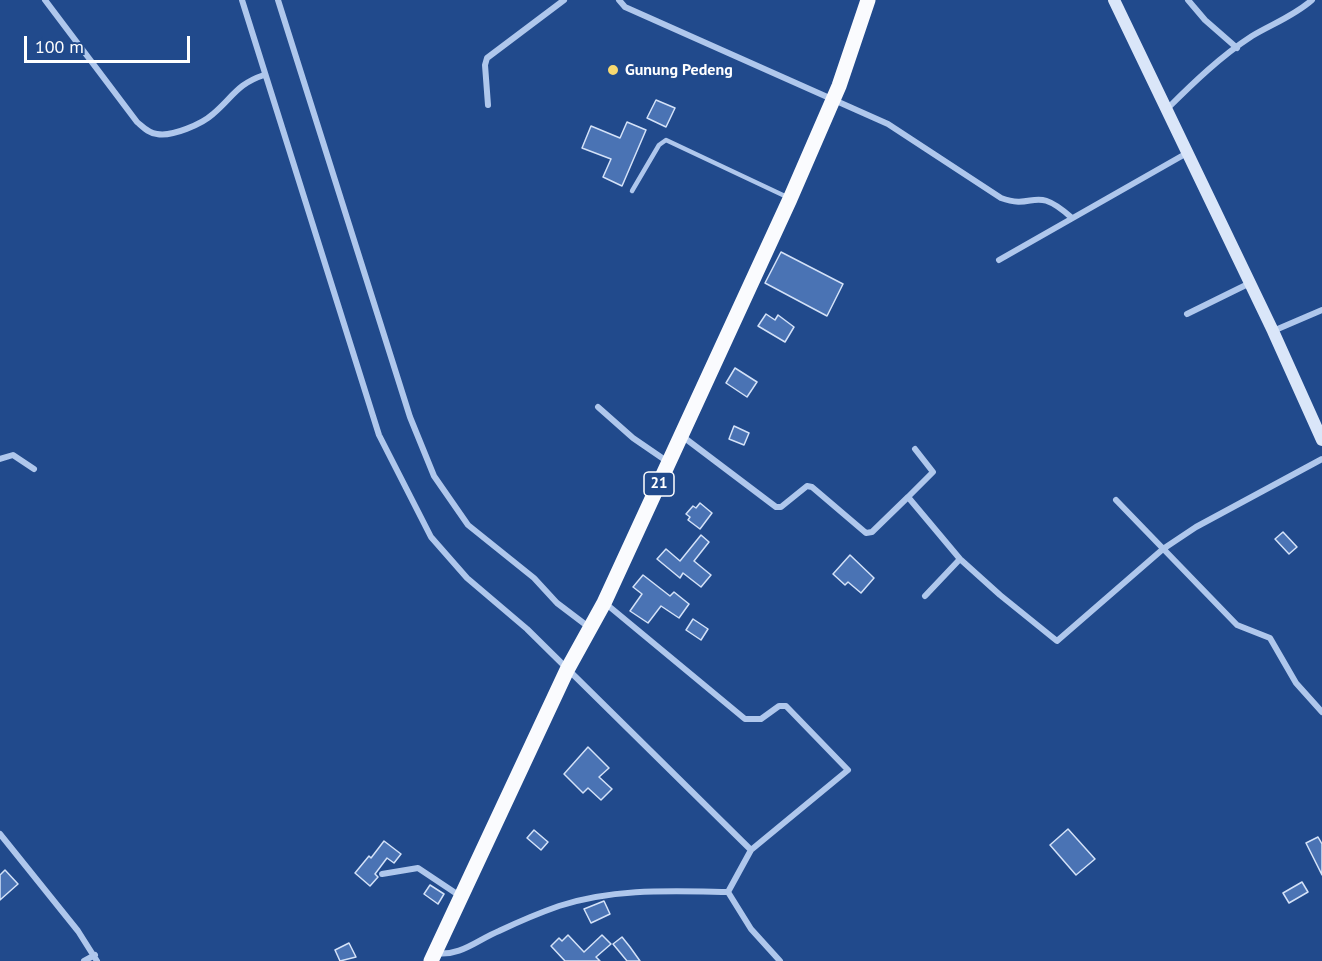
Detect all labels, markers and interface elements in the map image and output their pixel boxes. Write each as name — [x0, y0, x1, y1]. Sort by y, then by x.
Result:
scale bar — [27, 24, 194, 62]
text: 100 m — [35, 35, 84, 58]
place label: Gunung Pedeng — [625, 60, 733, 80]
marker: Gunung Pedeng — [606, 63, 620, 77]
road number: 21 — [644, 472, 674, 496]

